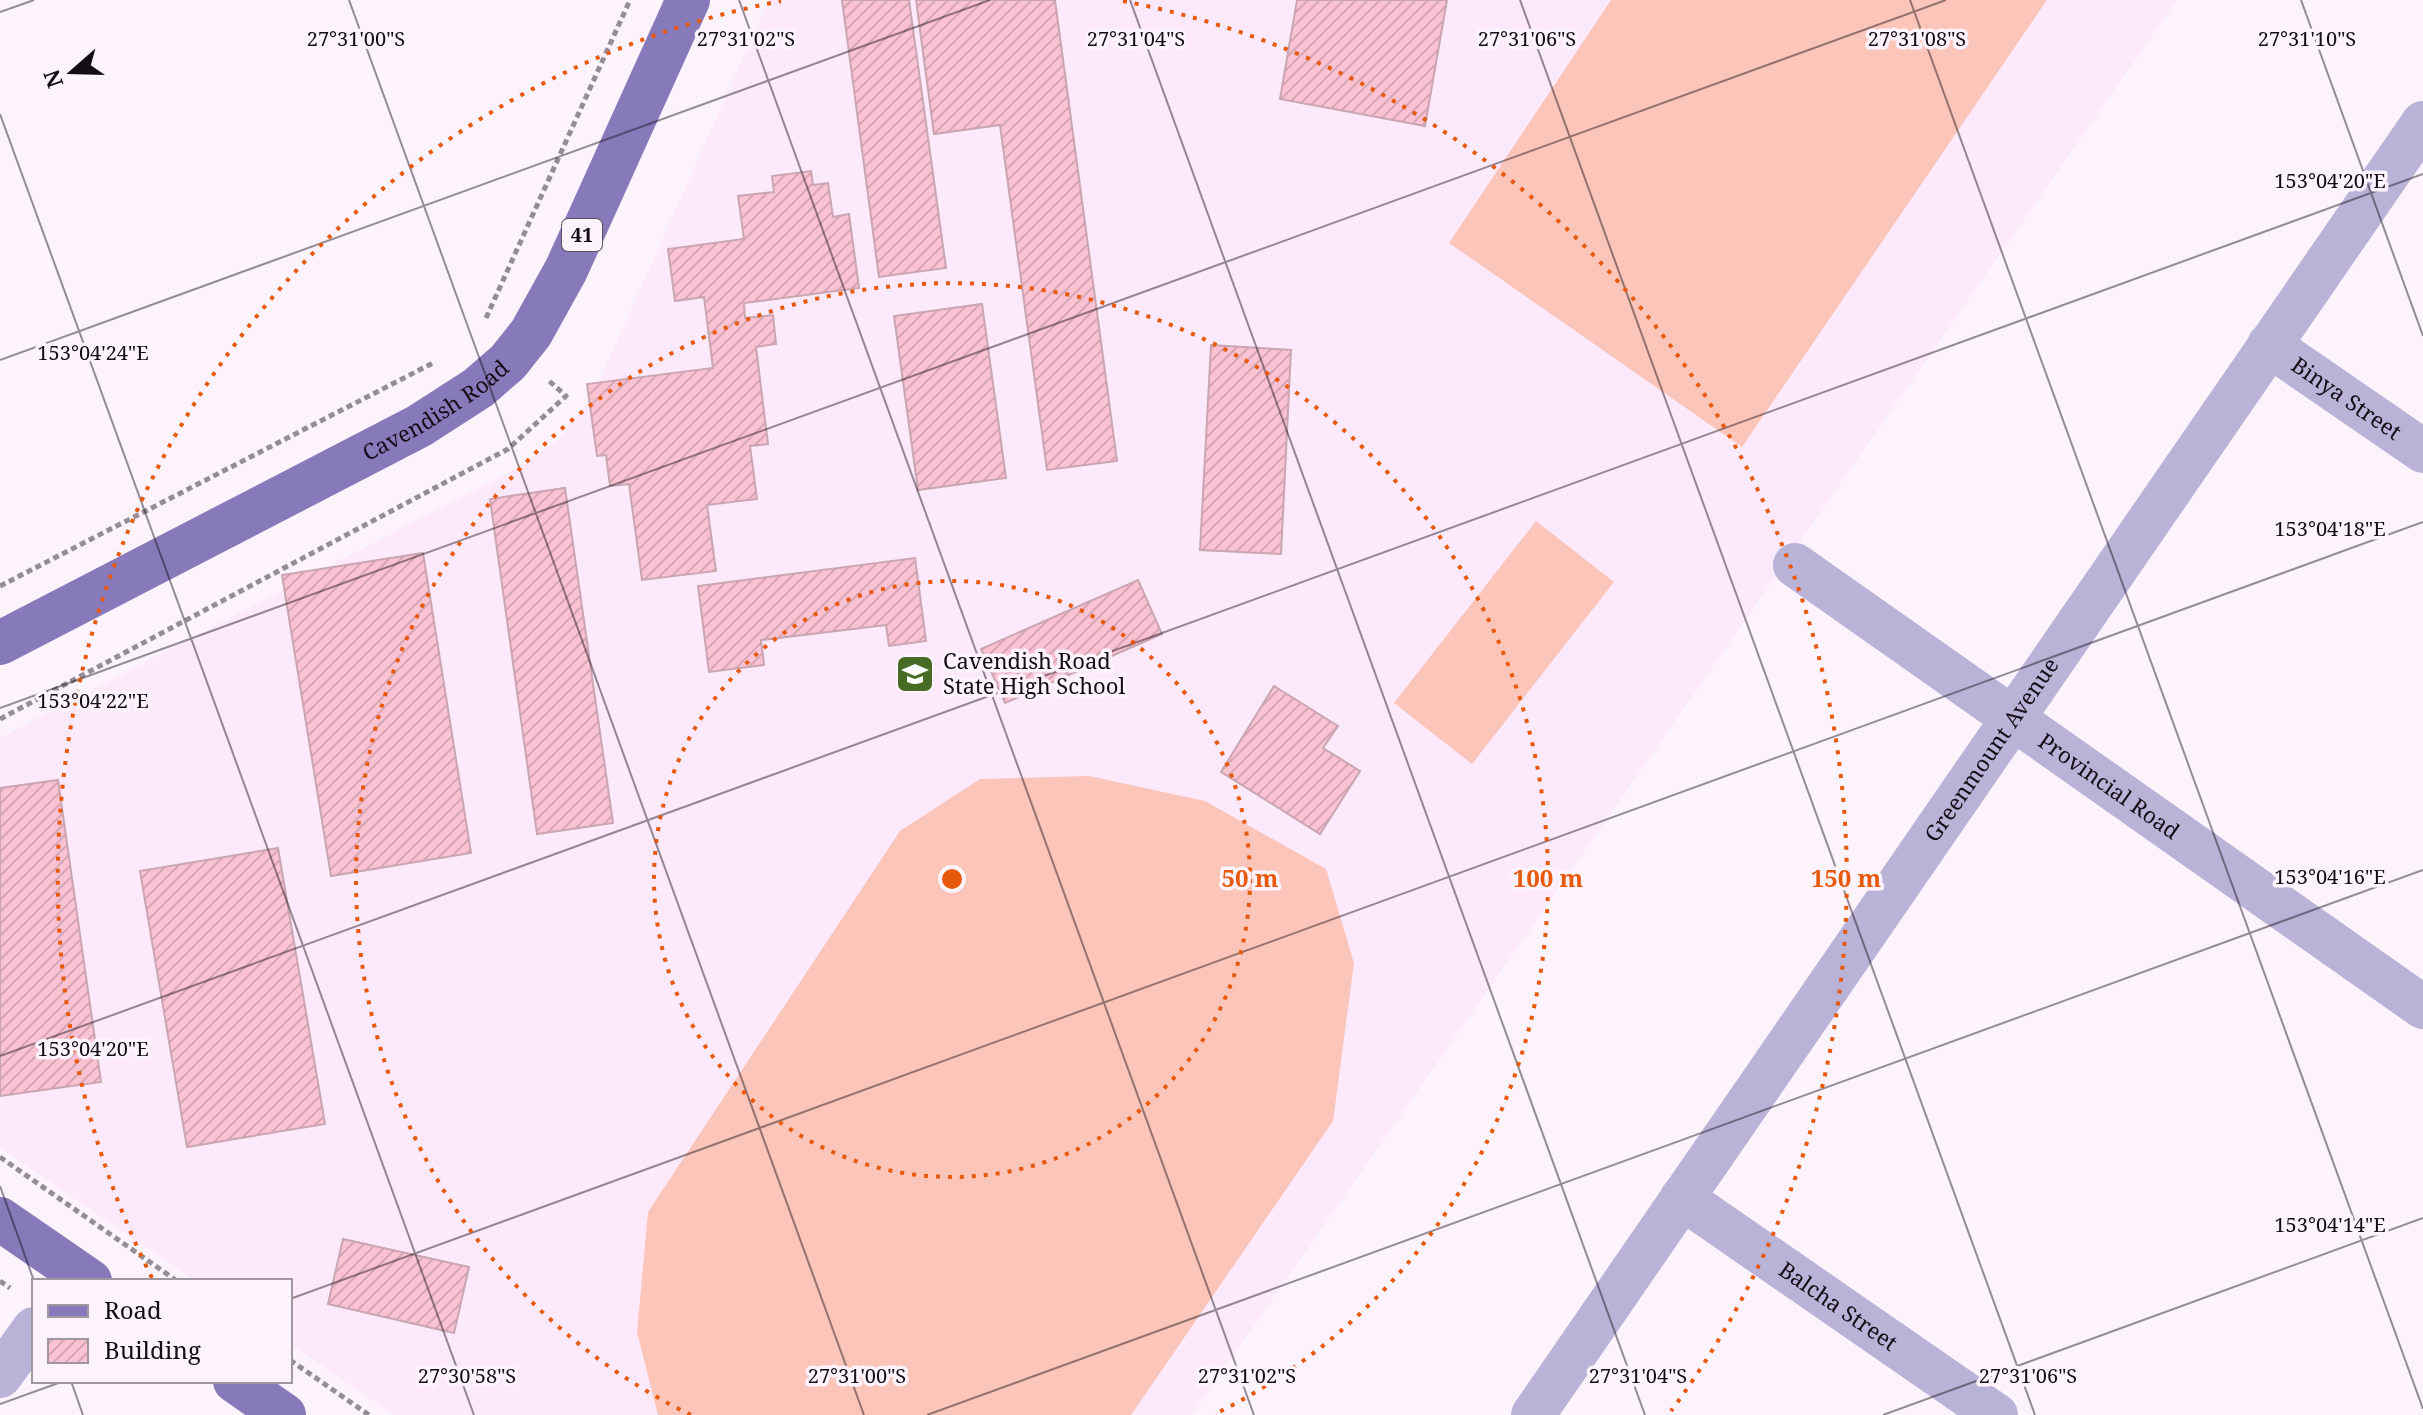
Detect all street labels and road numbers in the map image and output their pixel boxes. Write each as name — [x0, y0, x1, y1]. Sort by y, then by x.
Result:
road number: 41 — [562, 219, 602, 251]
street label: Binya Street — [2286, 349, 2408, 446]
street label: Cavendish Road — [357, 352, 515, 467]
street label: Greenmount Avenue — [1916, 651, 2065, 847]
street label: Provincial Road — [2033, 725, 2187, 846]
street label: Balcha Street — [1774, 1254, 1904, 1357]

